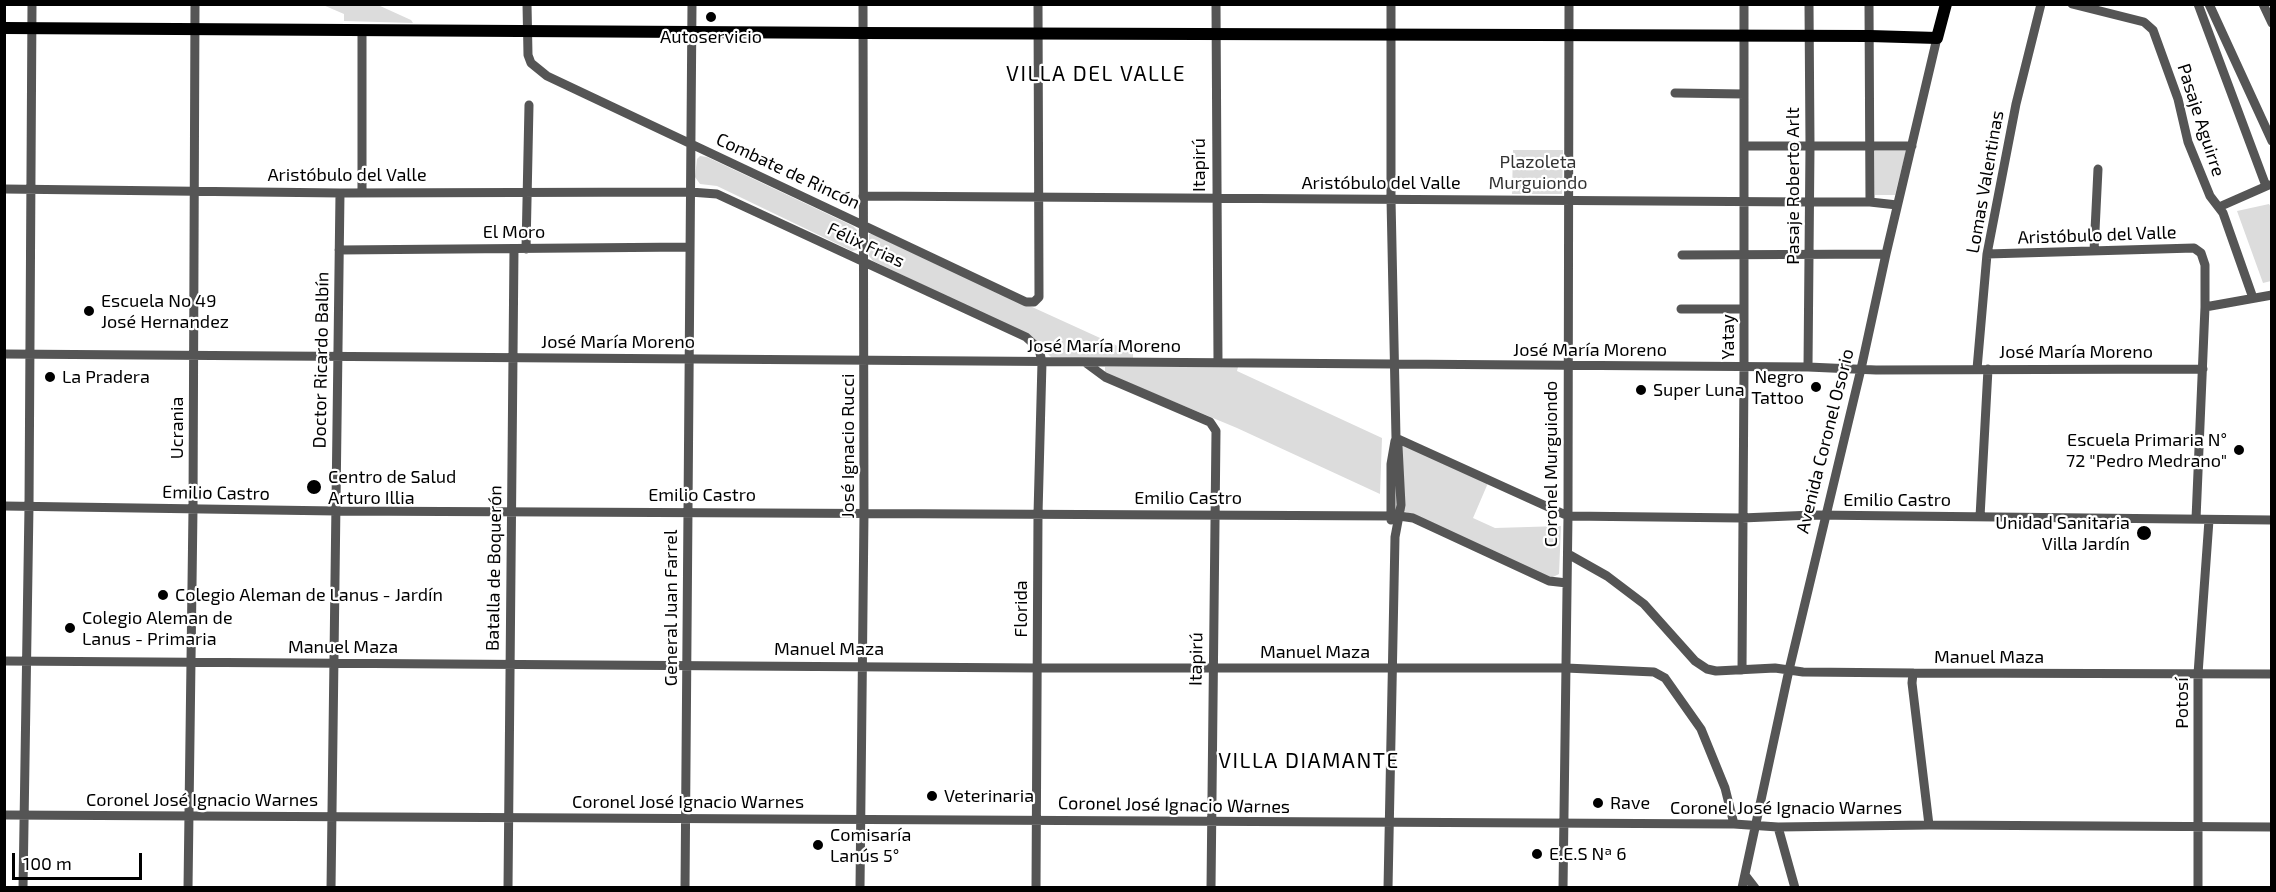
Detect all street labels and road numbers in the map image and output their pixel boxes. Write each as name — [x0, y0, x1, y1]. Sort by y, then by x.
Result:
street label: Pasaje Aguirre — [2173, 61, 2229, 179]
street label: Pasaje Roberto Arlt — [1782, 107, 1804, 265]
street label: Lomas Valentinas — [1962, 109, 2008, 255]
street label: Combate de Rincón — [713, 128, 863, 214]
street label: Itapirú — [1188, 138, 1210, 192]
street label: Aristóbulo del Valle — [267, 164, 427, 186]
street label: Aristóbulo del Valle — [1301, 172, 1461, 194]
street label: Félix Frias — [824, 218, 908, 272]
street label: El Moro — [483, 221, 545, 243]
street label: Aristóbulo del Valle — [2017, 221, 2177, 249]
street label: Doctor Ricardo Balbín — [309, 271, 333, 449]
street label: Yatay — [1717, 314, 1739, 360]
street label: José María Moreno — [541, 331, 695, 353]
street label: José María Moreno — [1027, 335, 1181, 357]
street label: José María Moreno — [1513, 339, 1667, 361]
street label: José María Moreno — [1999, 341, 2153, 363]
street label: Avenida Coronel Osorio — [1792, 346, 1858, 536]
street label: José Ignacio Rucci — [837, 373, 859, 519]
street label: Coronel Murguiondo — [1540, 381, 1562, 547]
street label: Ucrania — [166, 397, 188, 459]
street label: Emilio Castro — [162, 481, 270, 505]
street label: Emilio Castro — [648, 484, 756, 506]
street label: Batalla de Boquerón — [482, 485, 506, 651]
street label: Emilio Castro — [1134, 487, 1242, 509]
street label: Emilio Castro — [1843, 489, 1951, 511]
street label: General Juan Farrel — [660, 530, 682, 686]
street label: Florida — [1010, 580, 1032, 638]
street label: Itapirú — [1185, 632, 1207, 686]
street label: Manuel Maza — [288, 636, 398, 658]
street label: Manuel Maza — [774, 638, 884, 660]
street label: Manuel Maza — [1260, 641, 1370, 663]
street label: Manuel Maza — [1934, 646, 2044, 668]
street label: Potosí — [2171, 677, 2193, 729]
street label: Coronel José Ignacio Warnes — [86, 789, 318, 811]
street label: Coronel José Ignacio Warnes — [572, 791, 804, 813]
street label: Coronel José Ignacio Warnes — [1058, 792, 1290, 818]
street label: Coronel José Ignacio Warnes — [1670, 797, 1902, 819]

